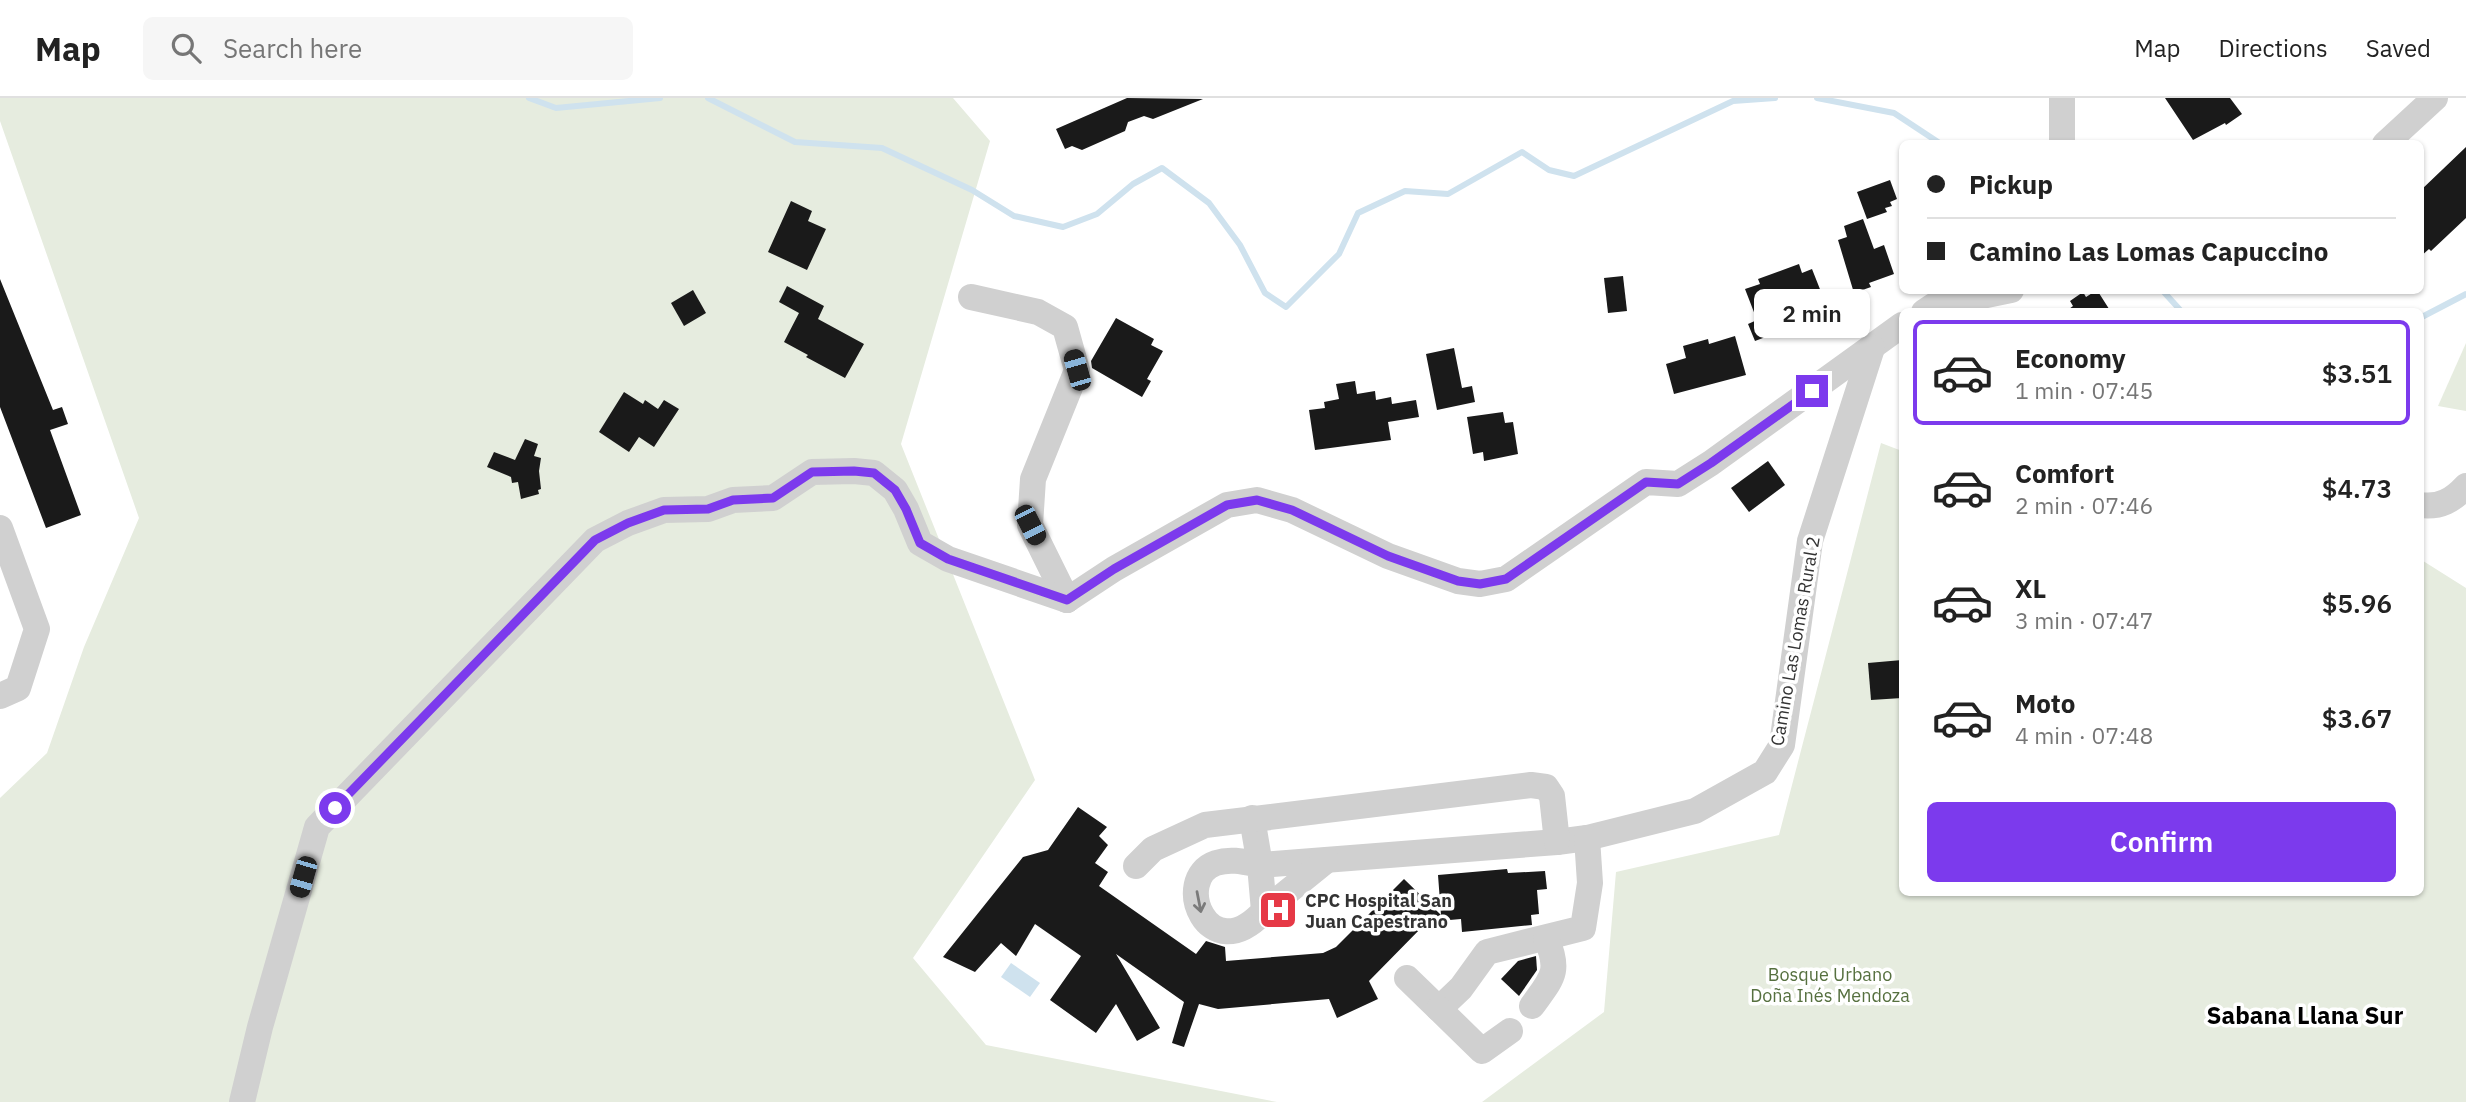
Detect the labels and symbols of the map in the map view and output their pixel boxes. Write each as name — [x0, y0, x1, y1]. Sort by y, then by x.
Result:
callout: 2 min — [1754, 289, 1870, 338]
car — [1062, 347, 1093, 393]
route end — [1796, 375, 1828, 407]
car — [1012, 502, 1049, 548]
street label: Camino Las Lomas Rural 2 — [1765, 534, 1825, 748]
route start — [319, 792, 351, 824]
car — [288, 854, 319, 900]
hospital icon: CPC Hospital San Juan Capestrano — [1257, 889, 1299, 931]
place label: CPC Hospital San Juan Capestrano — [1305, 889, 1452, 933]
one-way arrow — [1193, 891, 1206, 913]
park label: Bosque Urbano Doña Inés Mendoza — [1750, 963, 1910, 1007]
district label: Sabana Llana Sur — [2207, 999, 2404, 1031]

